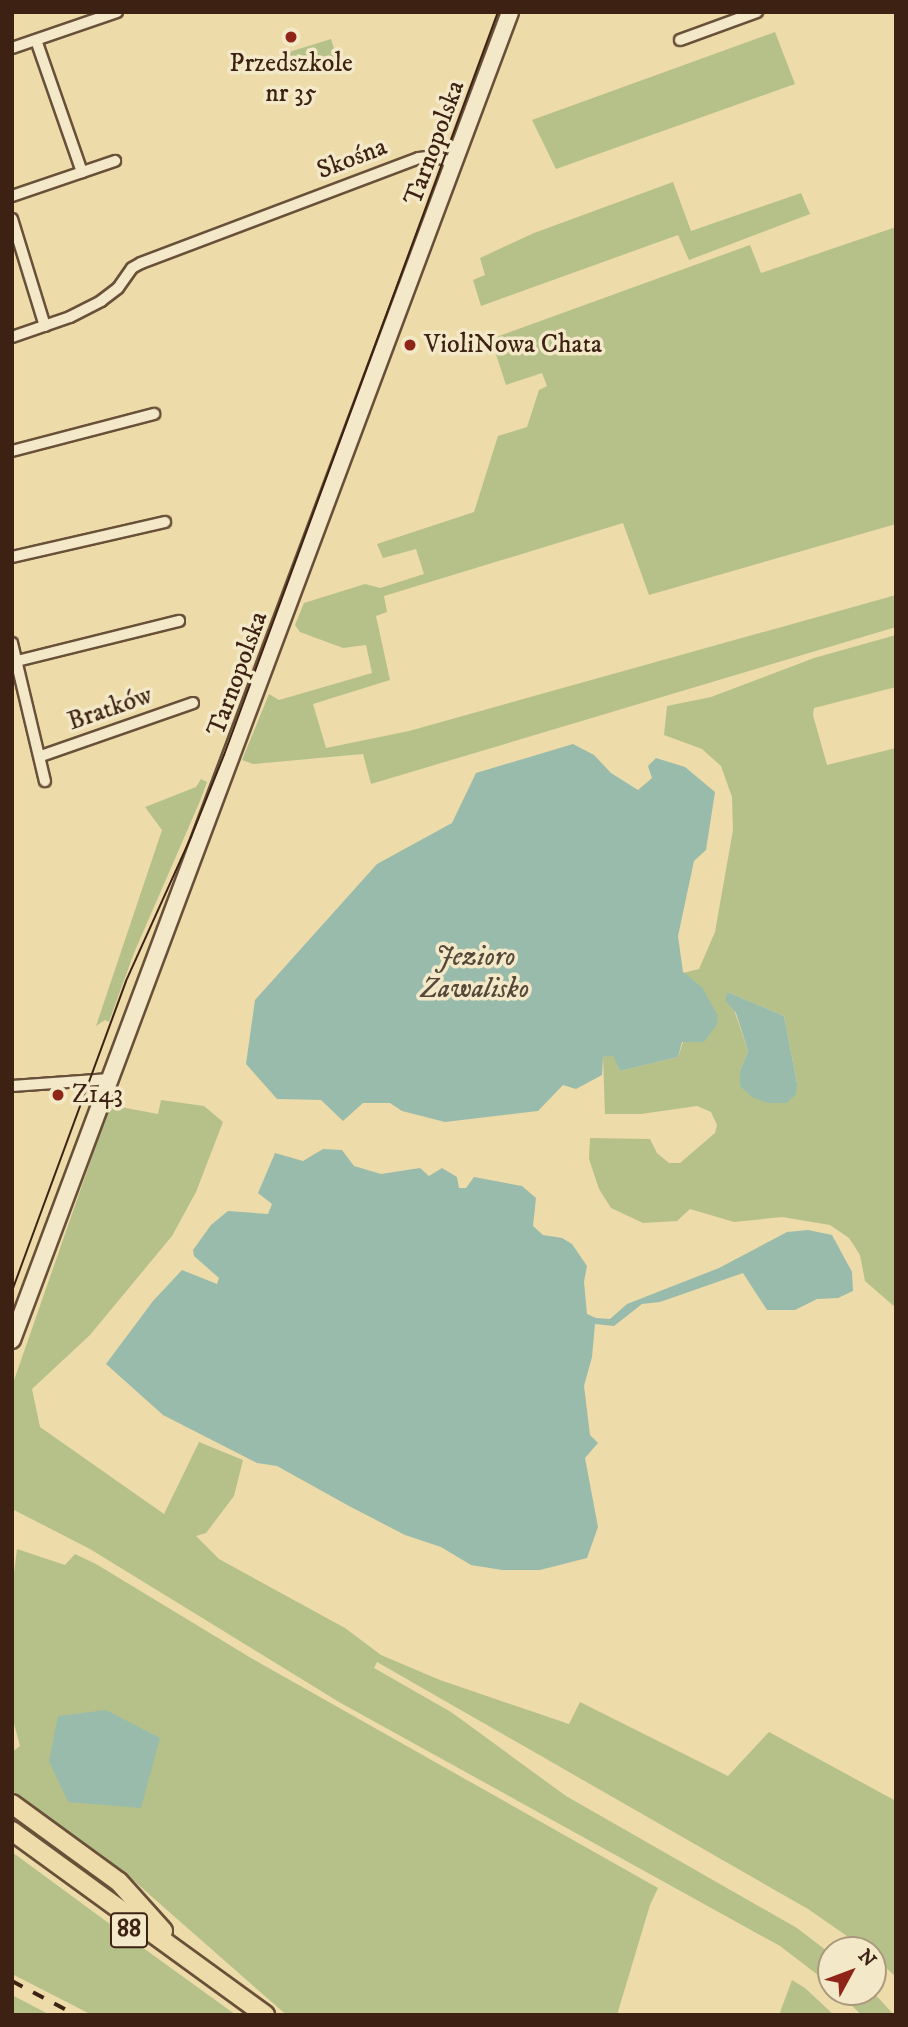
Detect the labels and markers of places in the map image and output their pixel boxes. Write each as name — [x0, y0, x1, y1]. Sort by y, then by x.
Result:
marker: Przedszkole nr 35 — [283, 29, 299, 45]
place label: Przedszkole nr 35 — [229, 48, 353, 110]
place label: VioliNowa Chata — [424, 329, 602, 361]
marker: VioliNowa Chata — [402, 337, 418, 353]
place label: Z143 — [72, 1079, 123, 1111]
marker: Z143 — [50, 1087, 66, 1103]

